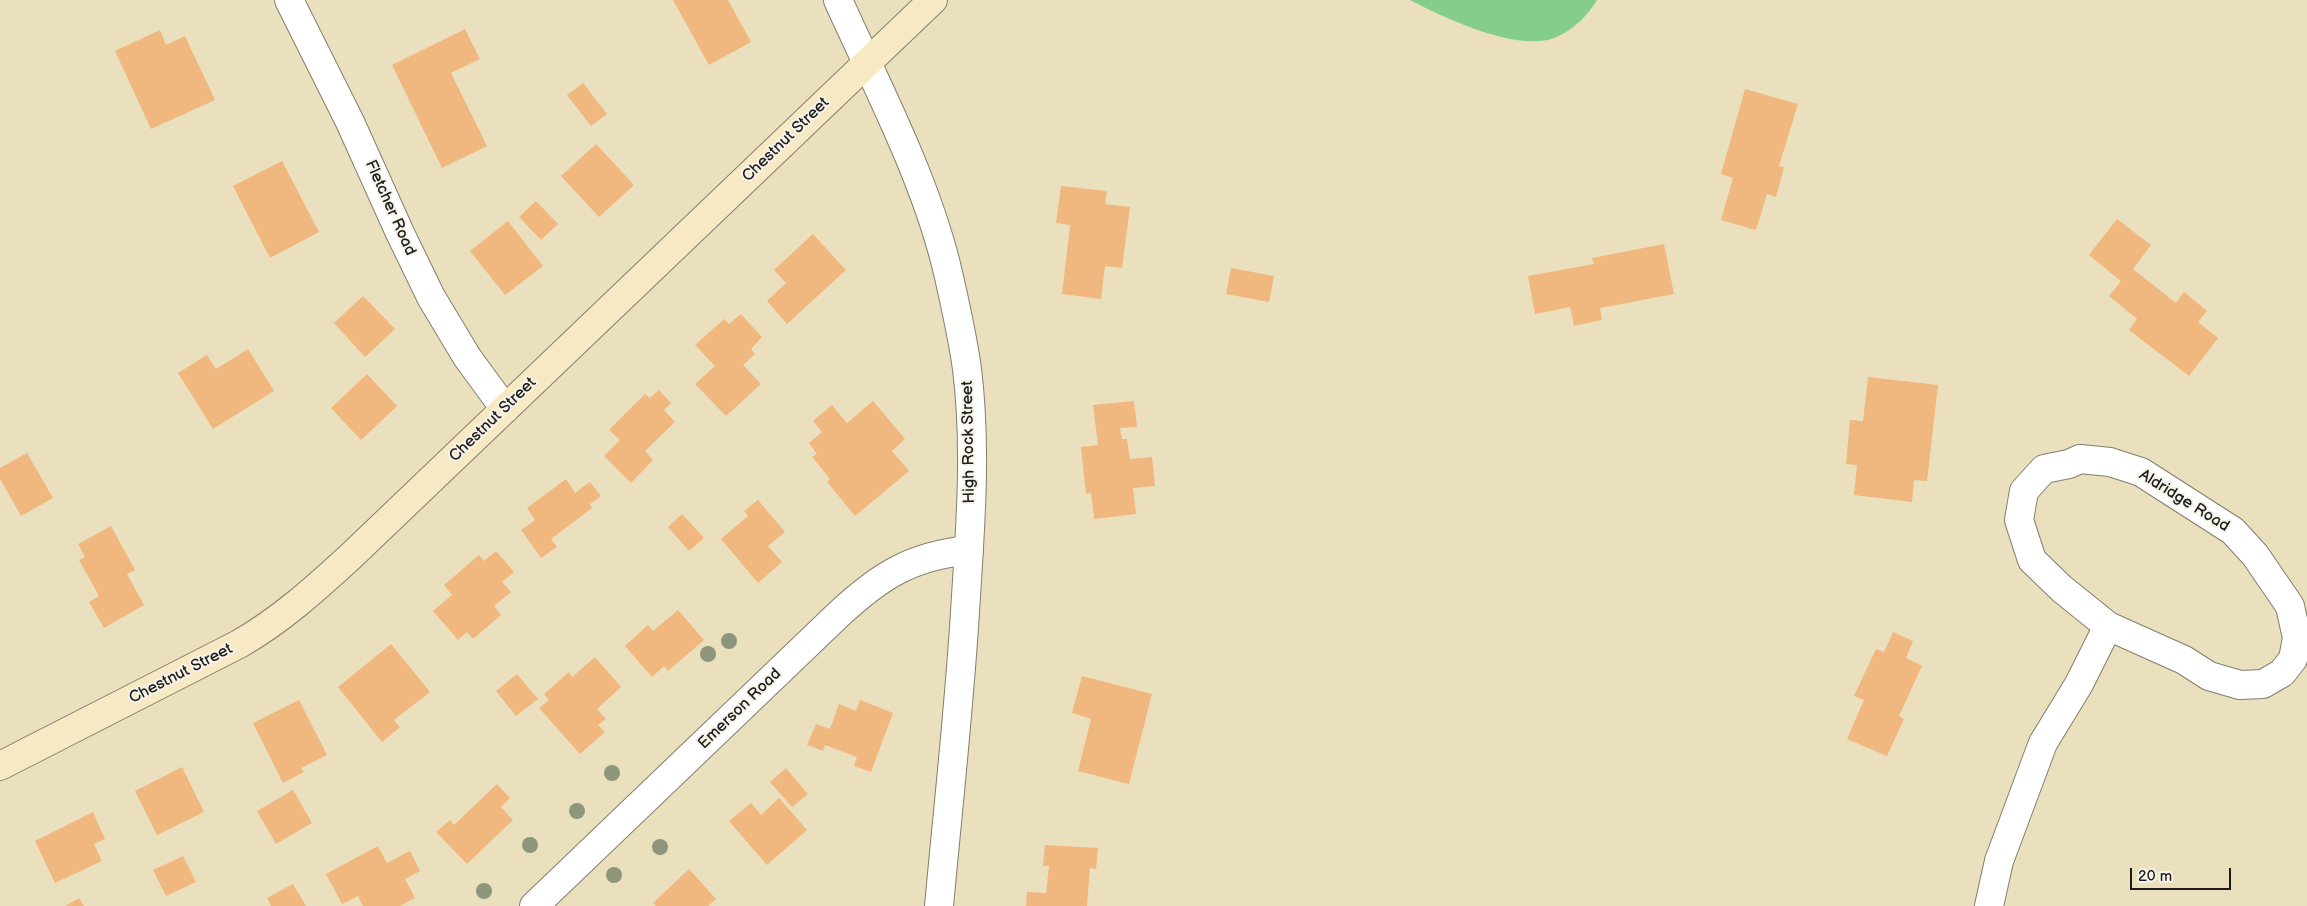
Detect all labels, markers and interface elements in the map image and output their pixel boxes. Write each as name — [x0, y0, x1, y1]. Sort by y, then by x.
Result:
street label: Chestnut Street — [738, 94, 834, 186]
street label: Fletcher Road — [360, 157, 420, 259]
street label: Chestnut Street — [445, 374, 541, 466]
street label: High Rock Street — [958, 380, 980, 504]
street label: Aldridge Road — [2135, 466, 2233, 536]
street label: Chestnut Street — [126, 640, 236, 708]
street label: Emerson Road — [694, 665, 786, 753]
scale bar — [2132, 858, 2233, 890]
text: 20 m — [2138, 867, 2172, 886]

